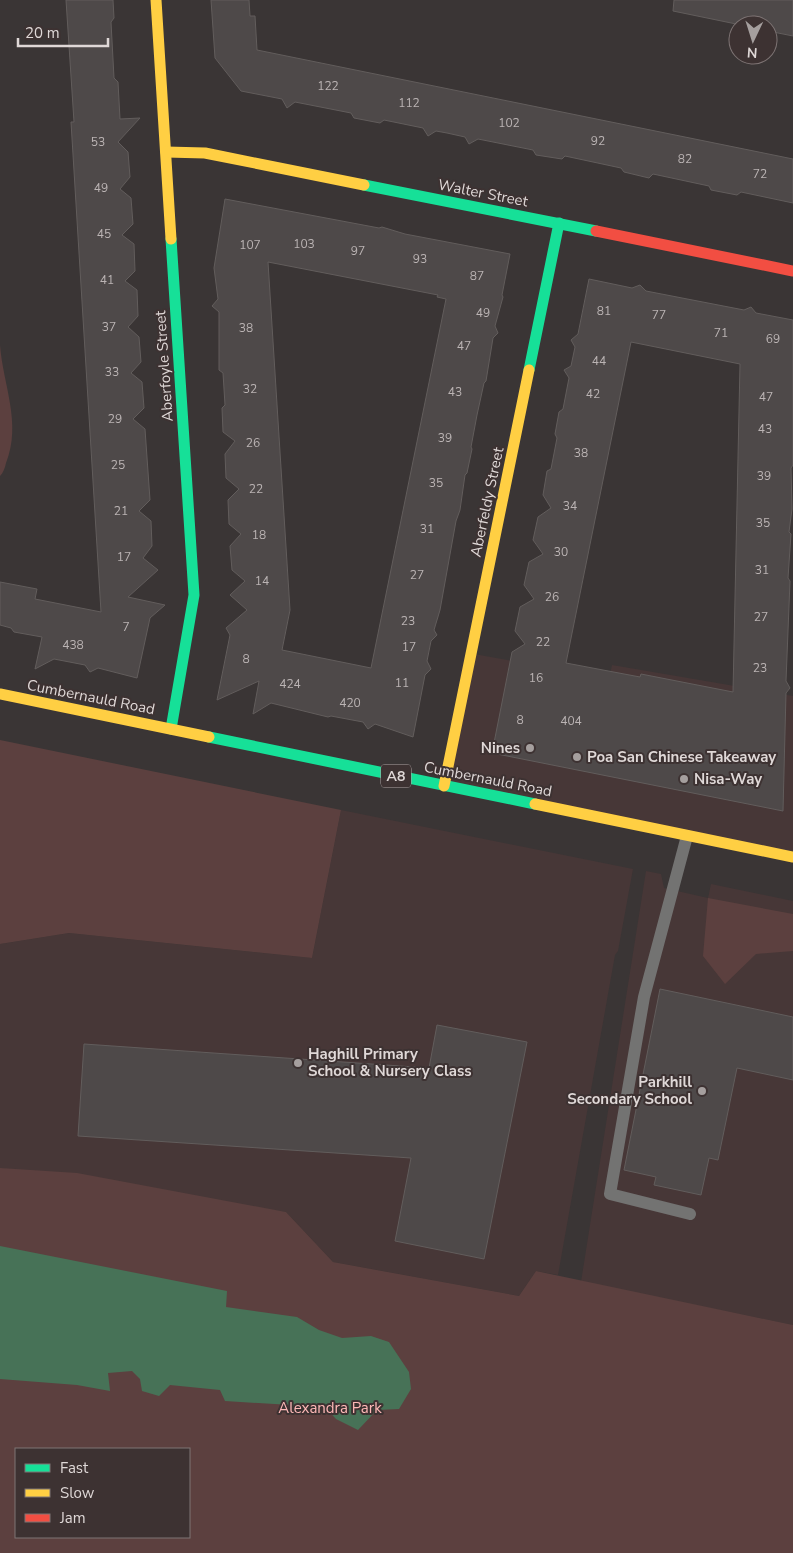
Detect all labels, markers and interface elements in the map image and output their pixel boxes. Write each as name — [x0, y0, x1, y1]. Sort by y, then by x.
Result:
scale bar — [18, 15, 108, 47]
north arrow — [728, 15, 778, 65]
text: 20 m — [25, 23, 60, 43]
text: N — [746, 43, 758, 62]
house number: 122 — [317, 78, 339, 94]
house number: 112 — [398, 95, 420, 111]
house number: 102 — [498, 115, 520, 131]
house number: 92 — [591, 133, 605, 149]
house number: 53 — [91, 134, 105, 150]
house number: 82 — [678, 151, 692, 167]
house number: 72 — [753, 166, 767, 182]
street label: Walter Street — [436, 174, 530, 212]
house number: 49 — [94, 180, 108, 196]
house number: 45 — [97, 226, 111, 242]
house number: 103 — [293, 236, 315, 252]
house number: 107 — [239, 237, 261, 253]
house number: 97 — [351, 243, 365, 259]
house number: 93 — [413, 251, 427, 267]
house number: 87 — [470, 268, 484, 284]
house number: 41 — [100, 272, 114, 288]
house number: 81 — [597, 303, 611, 319]
house number: 49 — [476, 305, 490, 321]
house number: 77 — [652, 307, 666, 323]
street label: Aberfoyle Street — [150, 309, 178, 422]
house number: 37 — [102, 319, 116, 335]
house number: 38 — [239, 320, 253, 336]
house number: 71 — [714, 325, 728, 341]
house number: 69 — [766, 331, 780, 347]
house number: 47 — [457, 338, 471, 354]
house number: 44 — [592, 353, 606, 369]
house number: 33 — [105, 364, 119, 380]
house number: 32 — [243, 381, 257, 397]
house number: 43 — [448, 384, 462, 400]
house number: 42 — [586, 386, 600, 402]
house number: 47 — [759, 389, 773, 405]
house number: 29 — [108, 411, 122, 427]
house number: 43 — [758, 421, 772, 437]
house number: 39 — [438, 430, 452, 446]
house number: 26 — [246, 435, 260, 451]
street label: Aberfeldy Street — [466, 445, 509, 559]
house number: 38 — [574, 445, 588, 461]
house number: 25 — [111, 457, 125, 473]
house number: 39 — [757, 468, 771, 484]
house number: 35 — [429, 475, 443, 491]
house number: 22 — [249, 481, 263, 497]
house number: 34 — [563, 498, 577, 514]
house number: 21 — [114, 503, 128, 519]
house number: 35 — [756, 515, 770, 531]
house number: 31 — [420, 521, 434, 537]
house number: 18 — [252, 527, 266, 543]
house number: 30 — [554, 544, 568, 560]
house number: 17 — [117, 549, 131, 565]
house number: 31 — [755, 562, 769, 578]
house number: 27 — [410, 567, 424, 583]
house number: 14 — [255, 573, 269, 589]
house number: 26 — [545, 589, 559, 605]
house number: 27 — [754, 609, 768, 625]
house number: 23 — [401, 613, 415, 629]
house number: 7 — [122, 619, 130, 635]
house number: 22 — [536, 634, 550, 650]
house number: 438 — [62, 637, 84, 653]
house number: 17 — [402, 639, 416, 655]
house number: 8 — [242, 651, 250, 667]
house number: 23 — [753, 660, 767, 676]
house number: 16 — [529, 670, 543, 686]
street label: Cumbernauld Road — [25, 675, 157, 719]
house number: 11 — [395, 675, 409, 691]
house number: 424 — [279, 676, 301, 692]
house number: 420 — [339, 695, 361, 711]
house number: 8 — [516, 712, 524, 728]
house number: 404 — [560, 713, 582, 729]
place label: Nines — [481, 738, 520, 758]
marker: Nines — [524, 742, 536, 754]
place label: Poa San Chinese Takeaway — [587, 747, 776, 767]
marker: Poa San Chinese Takeaway — [571, 751, 583, 763]
street label: Cumbernauld Road — [422, 757, 554, 801]
road number: A8 — [381, 764, 411, 788]
place label: Nisa-Way — [694, 769, 762, 789]
marker: Nisa-Way — [678, 773, 690, 785]
place label: Haghill Primary School & Nursery Class — [308, 1044, 472, 1081]
marker: Haghill Primary School & Nursery Class — [292, 1057, 304, 1069]
place label: Parkhill Secondary School — [567, 1072, 692, 1109]
marker: Parkhill Secondary School — [696, 1085, 708, 1097]
park label: Alexandra Park — [278, 1398, 382, 1418]
legend — [15, 1448, 190, 1538]
text: Fast — [60, 1458, 89, 1478]
text: Slow — [60, 1483, 95, 1503]
text: Jam — [59, 1508, 86, 1528]

